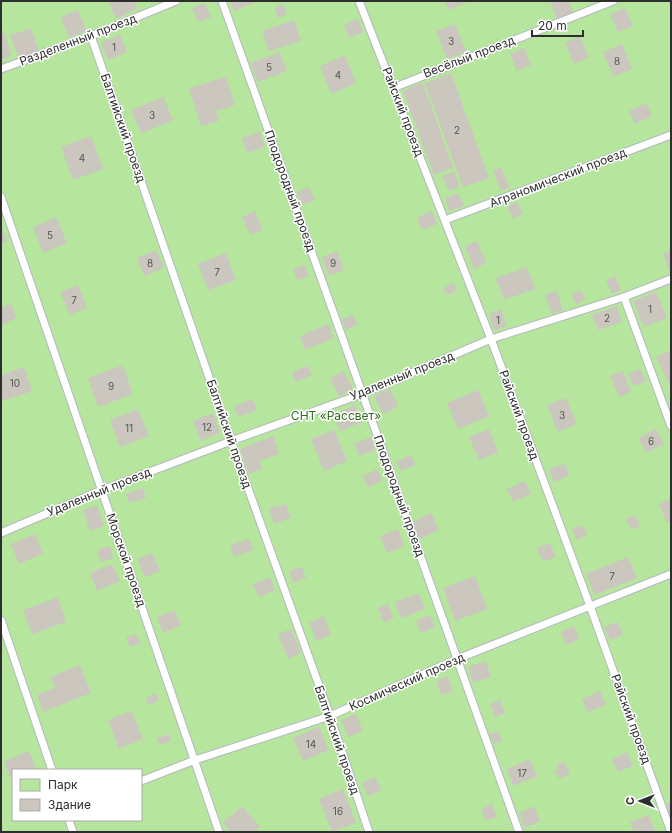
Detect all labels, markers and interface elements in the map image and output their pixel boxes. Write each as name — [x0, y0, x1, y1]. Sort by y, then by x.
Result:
street label: Разделенный проезд — [17, 10, 139, 69]
scale bar — [532, 12, 583, 38]
text: 20 m — [538, 18, 567, 33]
street label: Весёлый проезд — [421, 32, 517, 81]
house number: 3 — [448, 35, 454, 47]
house number: 1 — [112, 41, 116, 53]
house number: 8 — [614, 55, 620, 67]
house number: 5 — [266, 61, 272, 73]
street label: Райский проезд — [380, 65, 428, 159]
house number: 4 — [335, 69, 341, 81]
street label: Балтийский проезд — [98, 71, 149, 185]
house number: 3 — [149, 109, 155, 121]
house number: 2 — [454, 124, 460, 136]
street label: Плодородный проезд — [261, 128, 320, 254]
street label: Аграномический проезд — [487, 144, 629, 211]
house number: 4 — [79, 152, 85, 164]
house number: 5 — [47, 229, 53, 241]
house number: 8 — [147, 257, 153, 269]
house number: 9 — [330, 257, 336, 269]
house number: 7 — [214, 266, 220, 278]
house number: 7 — [71, 294, 77, 306]
house number: 1 — [648, 303, 652, 315]
house number: 2 — [604, 312, 610, 324]
house number: 1 — [496, 314, 500, 326]
street label: Удаленный проезд — [347, 348, 457, 403]
street label: Райский проезд — [496, 368, 543, 462]
house number: 10 — [10, 377, 20, 389]
street label: Балтийский проезд — [204, 377, 255, 491]
house number: 9 — [108, 380, 114, 392]
park label: СНТ «Рассвет» — [291, 408, 381, 423]
house number: 3 — [559, 409, 565, 421]
house number: 12 — [202, 421, 212, 433]
house number: 11 — [125, 422, 133, 434]
street label: Плодородный проезд — [370, 433, 429, 559]
house number: 6 — [648, 435, 654, 447]
street label: Удаленный проезд — [44, 464, 154, 519]
street label: Морской проезд — [103, 511, 150, 609]
house number: 7 — [609, 570, 615, 582]
street label: Космический проезд — [347, 649, 467, 714]
street label: Райский проезд — [608, 672, 655, 766]
street label: Балтийский проезд — [312, 683, 363, 797]
house number: 14 — [306, 738, 316, 750]
house number: 17 — [517, 767, 527, 779]
legend — [12, 769, 142, 821]
text: Парк — [48, 777, 78, 792]
north arrow — [620, 781, 660, 821]
text: Здание — [48, 797, 91, 812]
text: С — [623, 797, 637, 805]
house number: 16 — [333, 805, 343, 817]

